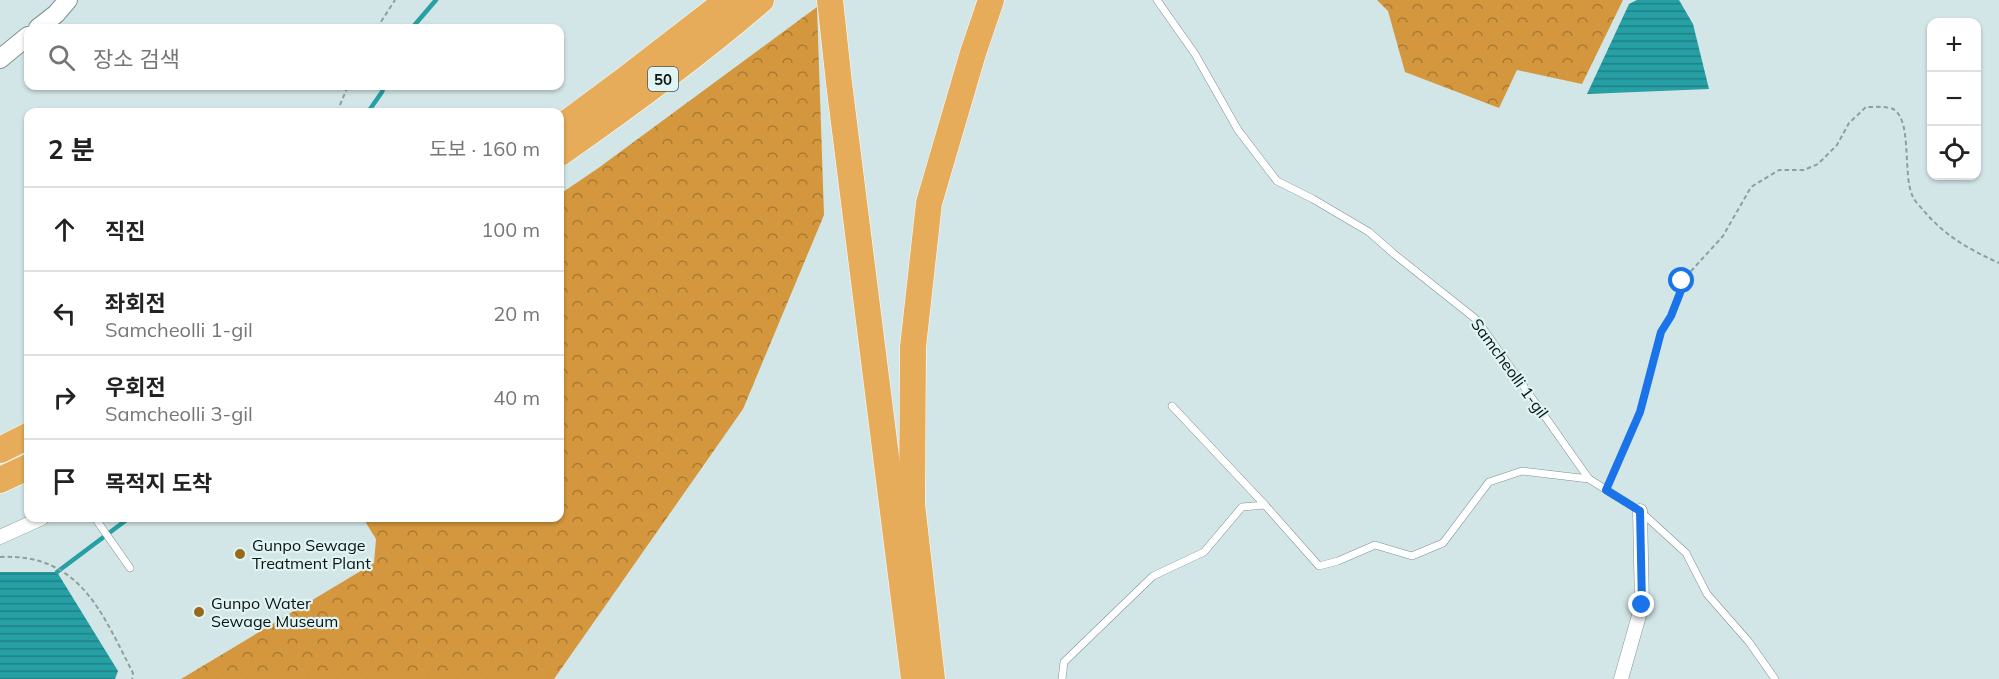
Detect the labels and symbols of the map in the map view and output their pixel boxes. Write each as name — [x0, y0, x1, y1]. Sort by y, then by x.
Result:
road number: 50 — [648, 67, 678, 91]
route start — [1668, 267, 1694, 293]
street label: Samcheolli 1-gil — [1467, 314, 1553, 422]
place label: Gunpo Sewage Treatment Plant — [252, 535, 371, 573]
marker: Gunpo Sewage Treatment Plant — [233, 547, 247, 561]
route end — [1628, 591, 1654, 617]
place label: Gunpo Water Sewage Museum — [211, 593, 338, 631]
marker: Gunpo Water Sewage Museum — [192, 605, 206, 619]

